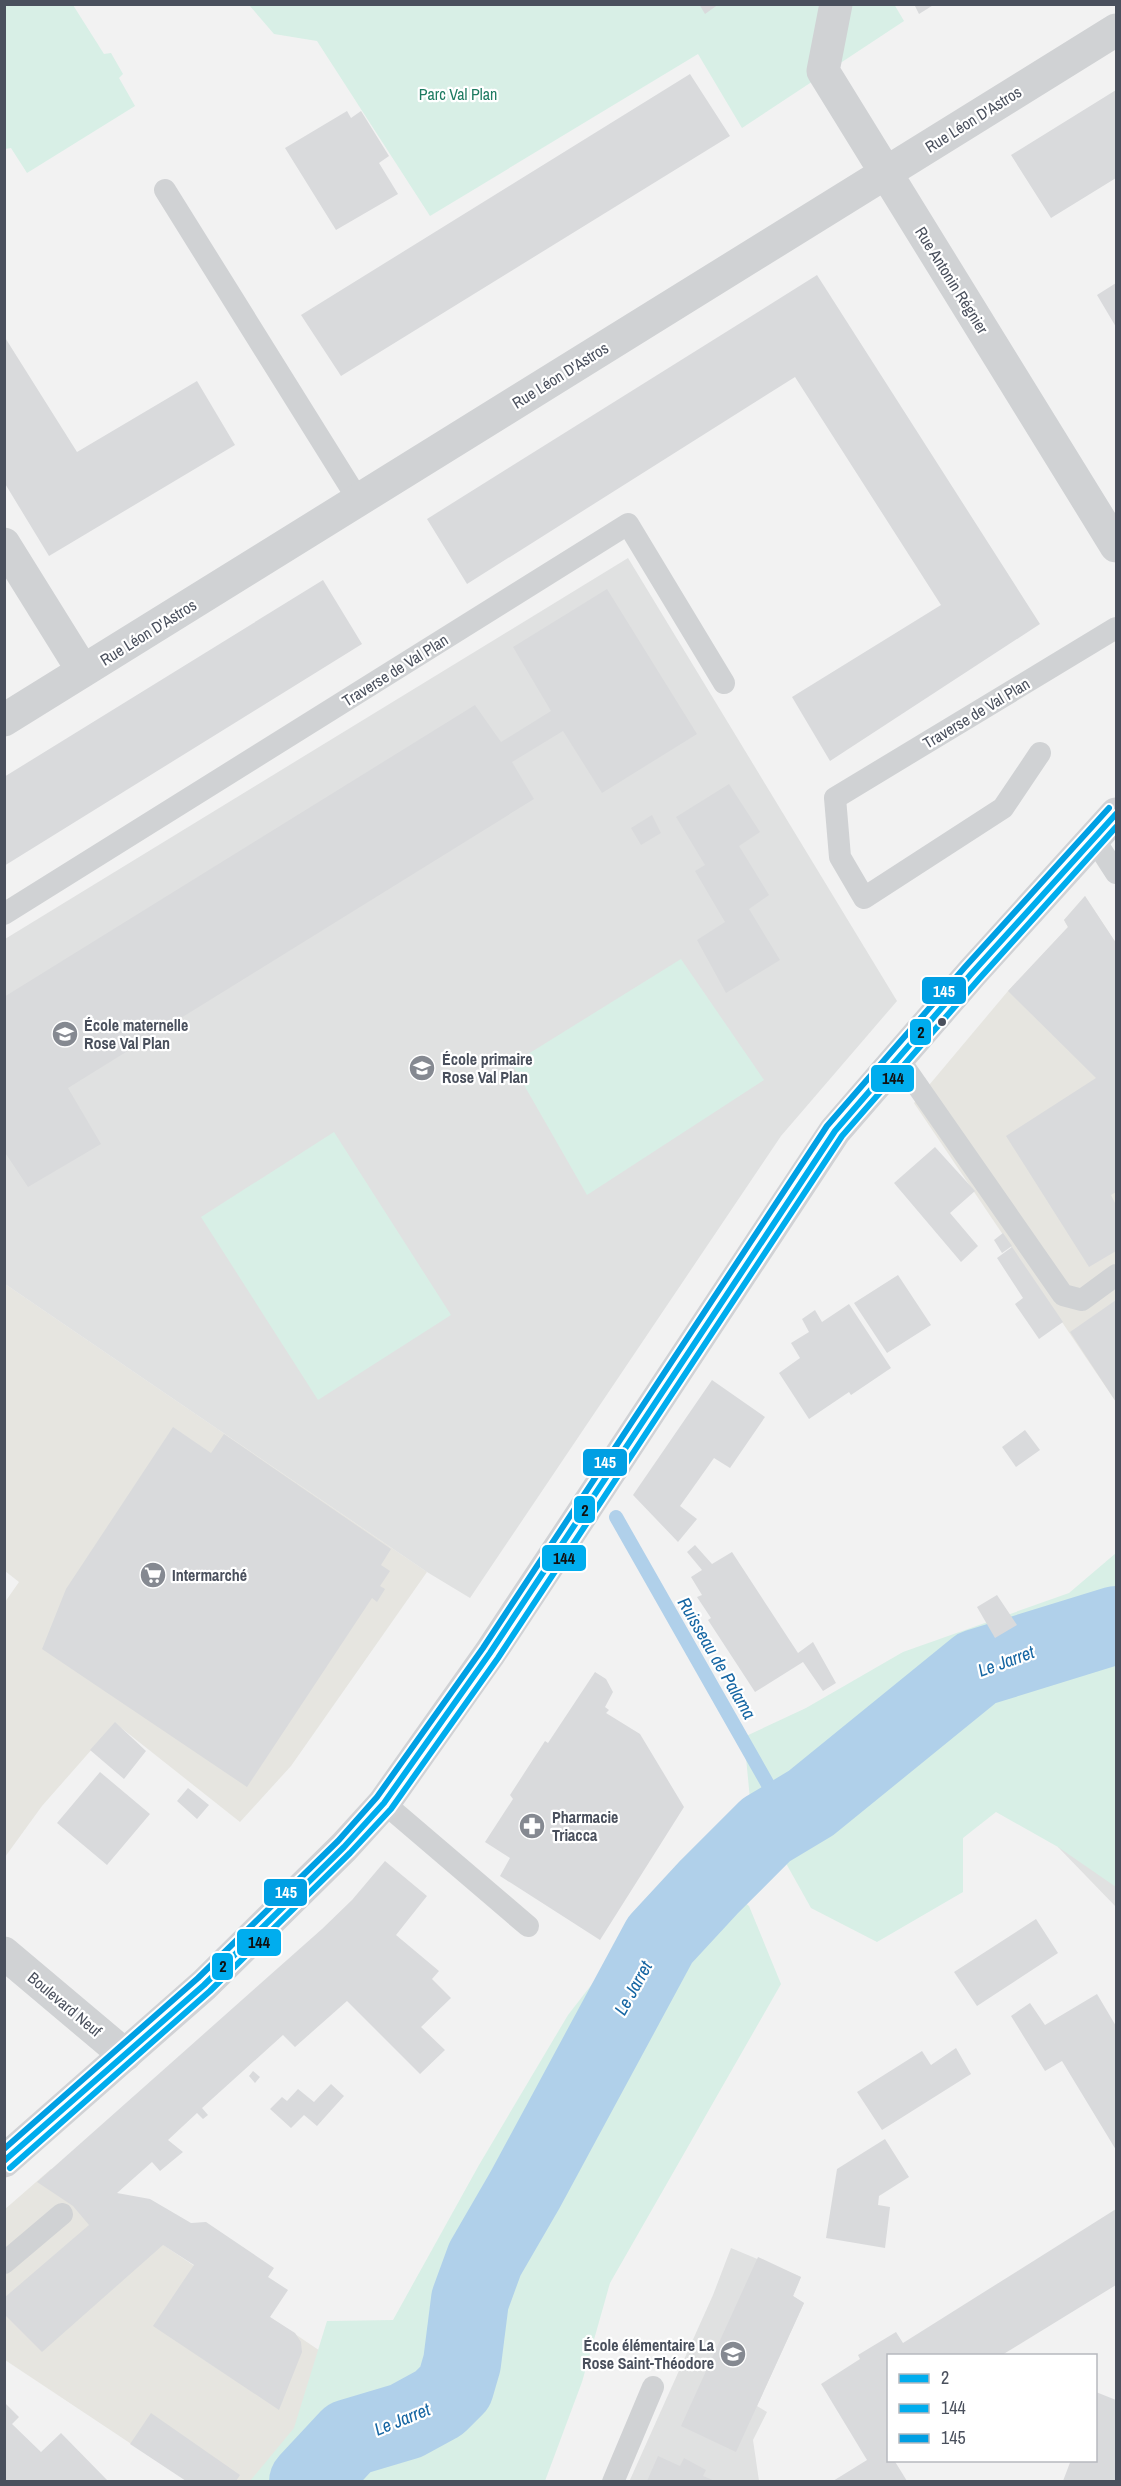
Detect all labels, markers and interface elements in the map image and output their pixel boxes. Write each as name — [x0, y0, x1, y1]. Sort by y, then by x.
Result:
street label: Rue Léon D'Astros — [921, 81, 1025, 157]
park label: Parc Val Plan — [419, 83, 497, 105]
street label: Rue Antonin Régnier — [910, 222, 994, 338]
street label: Rue Léon D'Astros — [508, 337, 612, 413]
street label: Rue Léon D'Astros — [96, 594, 200, 670]
street label: Traverse de Val Plan — [338, 629, 452, 711]
street label: Traverse de Val Plan — [918, 672, 1034, 754]
line badge: 145 — [921, 976, 967, 1005]
text: 145 — [933, 980, 955, 1002]
place label: École maternelle Rose Val Plan — [84, 1014, 188, 1054]
unlabelled marker — [936, 1016, 948, 1028]
line badge: 2 — [909, 1018, 932, 1046]
school or university icon: École maternelle Rose Val Plan — [50, 1019, 80, 1049]
text: 2 — [917, 1021, 925, 1043]
place label: École primaire Rose Val Plan — [442, 1048, 532, 1088]
school or university icon: École primaire Rose Val Plan — [407, 1053, 437, 1083]
line badge: 144 — [870, 1064, 915, 1093]
text: 144 — [882, 1067, 905, 1089]
line badge: 145 — [582, 1448, 628, 1477]
text: 145 — [594, 1451, 616, 1473]
line badge: 2 — [573, 1495, 596, 1524]
text: 2 — [581, 1499, 589, 1521]
line badge: 144 — [541, 1544, 587, 1572]
text: 144 — [553, 1547, 576, 1569]
supermarket icon: Intermarché — [138, 1560, 168, 1590]
place label: Intermarché — [172, 1564, 247, 1586]
water label: Ruisseau de Palama — [672, 1592, 762, 1724]
water label: Le Jarret — [974, 1639, 1038, 1683]
place label: Pharmacie Triacca — [552, 1806, 618, 1846]
pharmacy icon: Pharmacie Triacca — [517, 1811, 547, 1841]
line badge: 145 — [263, 1878, 308, 1907]
text: 145 — [275, 1881, 297, 1903]
line badge: 144 — [236, 1928, 282, 1957]
text: 144 — [248, 1931, 271, 1953]
line badge: 2 — [211, 1952, 234, 1981]
text: 2 — [219, 1955, 227, 1977]
water label: Le Jarret — [608, 1956, 658, 2020]
street label: Boulevard Neuf — [23, 1967, 107, 2042]
place label: École élémentaire La Rose Saint-Théodore — [582, 2334, 715, 2374]
school or university icon: École élémentaire La Rose Saint-Théodore — [718, 2339, 748, 2369]
legend — [887, 2354, 1097, 2462]
text: 2 — [941, 2365, 949, 2390]
text: 144 — [941, 2395, 966, 2420]
water label: Le Jarret — [370, 2396, 435, 2442]
text: 145 — [941, 2425, 966, 2450]

